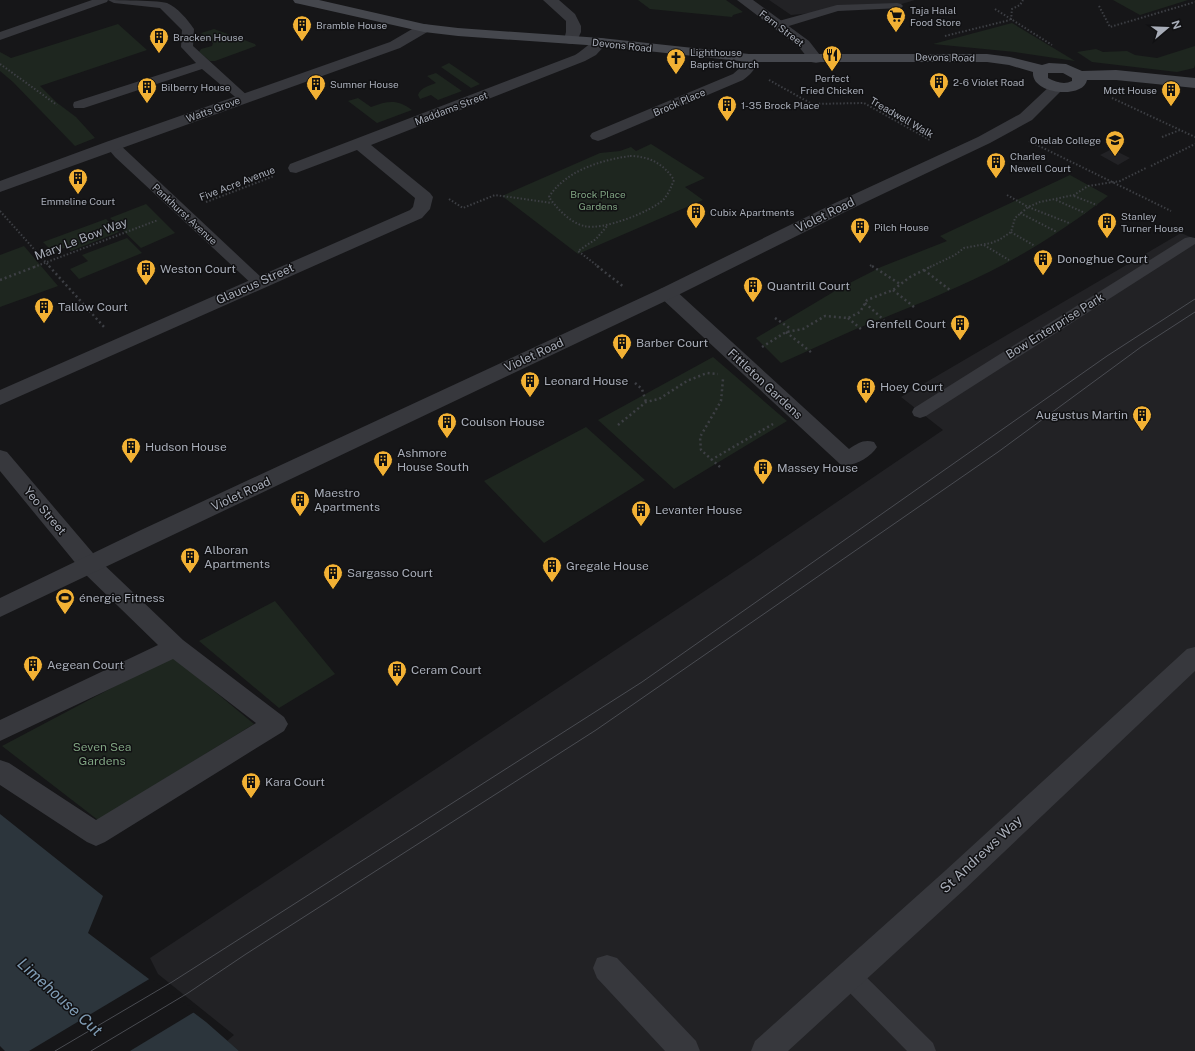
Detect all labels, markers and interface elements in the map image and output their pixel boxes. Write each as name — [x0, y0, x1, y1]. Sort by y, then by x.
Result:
place label: Taja Halal Food Store — [910, 4, 961, 28]
supermarket icon: Taja Halal Food Store — [885, 5, 907, 33]
street label: Fern Street — [757, 7, 807, 49]
north arrow — [1147, 8, 1187, 48]
building icon: Bramble House — [291, 14, 313, 42]
place label: Bramble House — [316, 19, 387, 31]
text: N — [1169, 19, 1184, 31]
building icon: Bracken House — [148, 26, 170, 54]
place label: Bracken House — [173, 31, 244, 43]
street label: Devons Road — [592, 36, 652, 54]
restaurant icon: Perfect Fried Chicken — [821, 44, 843, 72]
place label: Lighthouse Baptist Church — [690, 46, 759, 70]
church icon: Lighthouse Baptist Church — [665, 47, 687, 75]
street label: Devons Road — [915, 50, 975, 64]
building icon: 2-6 Violet Road — [928, 71, 950, 99]
place label: Perfect Fried Chicken — [800, 72, 864, 96]
building icon: Sumner House — [305, 73, 327, 101]
building icon: Bilberry House — [136, 76, 158, 104]
place label: 2-6 Violet Road — [953, 76, 1024, 88]
place label: Sumner House — [330, 78, 399, 90]
building icon: Mott House — [1160, 79, 1182, 107]
place label: Bilberry House — [161, 81, 231, 93]
place label: Mott House — [1103, 84, 1157, 96]
street label: Brock Place — [651, 85, 707, 118]
street label: Maddams Street — [413, 89, 489, 127]
street label: Watts Grove — [184, 94, 242, 124]
building icon: 1-35 Brock Place — [716, 94, 738, 122]
street label: Treadwell Walk — [868, 94, 936, 140]
place label: 1-35 Brock Place — [741, 99, 820, 111]
school or university icon: Onelab College — [1104, 129, 1126, 157]
place label: Onelab College — [1030, 134, 1101, 146]
place label: Charles Newell Court — [1010, 150, 1071, 174]
building icon: Charles Newell Court — [985, 151, 1007, 179]
street label: Five Acre Avenue — [198, 163, 277, 203]
building icon: Emmeline Court — [67, 167, 89, 195]
street label: Pankhurst Avenue — [150, 181, 220, 247]
park label: Brock Place Gardens — [570, 188, 626, 212]
place label: Emmeline Court — [41, 195, 115, 207]
street label: Violet Road — [793, 195, 857, 235]
building icon: Cubix Apartments — [685, 201, 707, 229]
place label: Cubix Apartments — [710, 206, 794, 218]
place label: Stanley Turner House — [1121, 210, 1184, 234]
building icon: Stanley Turner House — [1096, 211, 1118, 239]
street label: Mary Le Bow Way — [33, 215, 130, 263]
building icon: Pilch House — [849, 216, 871, 244]
place label: Pilch House — [874, 221, 929, 233]
building icon: Donoghue Court — [1032, 248, 1054, 276]
place label: Donoghue Court — [1057, 252, 1148, 266]
building icon: Weston Court — [135, 258, 157, 286]
street label: Glaucus Street — [214, 261, 296, 307]
place label: Weston Court — [160, 262, 236, 276]
building icon: Quantrill Court — [742, 275, 764, 303]
place label: Quantrill Court — [767, 279, 850, 293]
street label: Bow Enterprise Park — [1003, 290, 1107, 362]
building icon: Tallow Court — [33, 296, 55, 324]
place label: Tallow Court — [58, 300, 128, 314]
building icon: Grenfell Court — [949, 313, 971, 341]
place label: Grenfell Court — [866, 317, 946, 331]
building icon: Barber Court — [611, 332, 633, 360]
street label: Violet Road — [502, 335, 566, 375]
place label: Barber Court — [636, 336, 709, 350]
street label: Fittleton Gardens — [725, 346, 805, 422]
building icon: Leonard House — [519, 370, 541, 398]
place label: Leonard House — [544, 374, 628, 388]
building icon: Hoey Court — [855, 376, 877, 404]
place label: Hoey Court — [880, 380, 943, 394]
building icon: Augustus Martin — [1131, 404, 1153, 432]
place label: Augustus Martin — [1036, 408, 1128, 422]
building icon: Coulson House — [436, 411, 458, 439]
place label: Coulson House — [461, 415, 545, 429]
building icon: Hudson House — [120, 436, 142, 464]
place label: Hudson House — [145, 440, 227, 454]
place label: Ashmore House South — [397, 446, 469, 474]
building icon: Ashmore House South — [372, 449, 394, 477]
building icon: Massey House — [752, 457, 774, 485]
place label: Massey House — [777, 461, 858, 475]
street label: Violet Road — [209, 474, 273, 514]
street label: Yeo Street — [21, 484, 69, 538]
place label: Maestro Apartments — [314, 486, 380, 514]
building icon: Maestro Apartments — [289, 489, 311, 517]
building icon: Levanter House — [630, 499, 652, 527]
place label: Levanter House — [655, 503, 742, 517]
place label: Alboran Apartments — [204, 543, 270, 571]
building icon: Alboran Apartments — [179, 546, 201, 574]
building icon: Gregale House — [541, 555, 563, 583]
place label: Gregale House — [566, 559, 649, 573]
building icon: Sargasso Court — [322, 562, 344, 590]
place label: Sargasso Court — [347, 566, 433, 580]
sports icon: énergie Fitness — [54, 587, 76, 615]
place label: énergie Fitness — [79, 591, 165, 605]
building icon: Aegean Court — [22, 654, 44, 682]
place label: Aegean Court — [47, 658, 124, 672]
building icon: Ceram Court — [386, 659, 408, 687]
place label: Ceram Court — [411, 663, 482, 677]
park label: Seven Sea Gardens — [73, 740, 131, 768]
building icon: Kara Court — [240, 771, 262, 799]
place label: Kara Court — [265, 775, 325, 789]
street label: St Andrews Way — [937, 812, 1026, 896]
water label: Limehouse Cut — [14, 954, 106, 1040]

